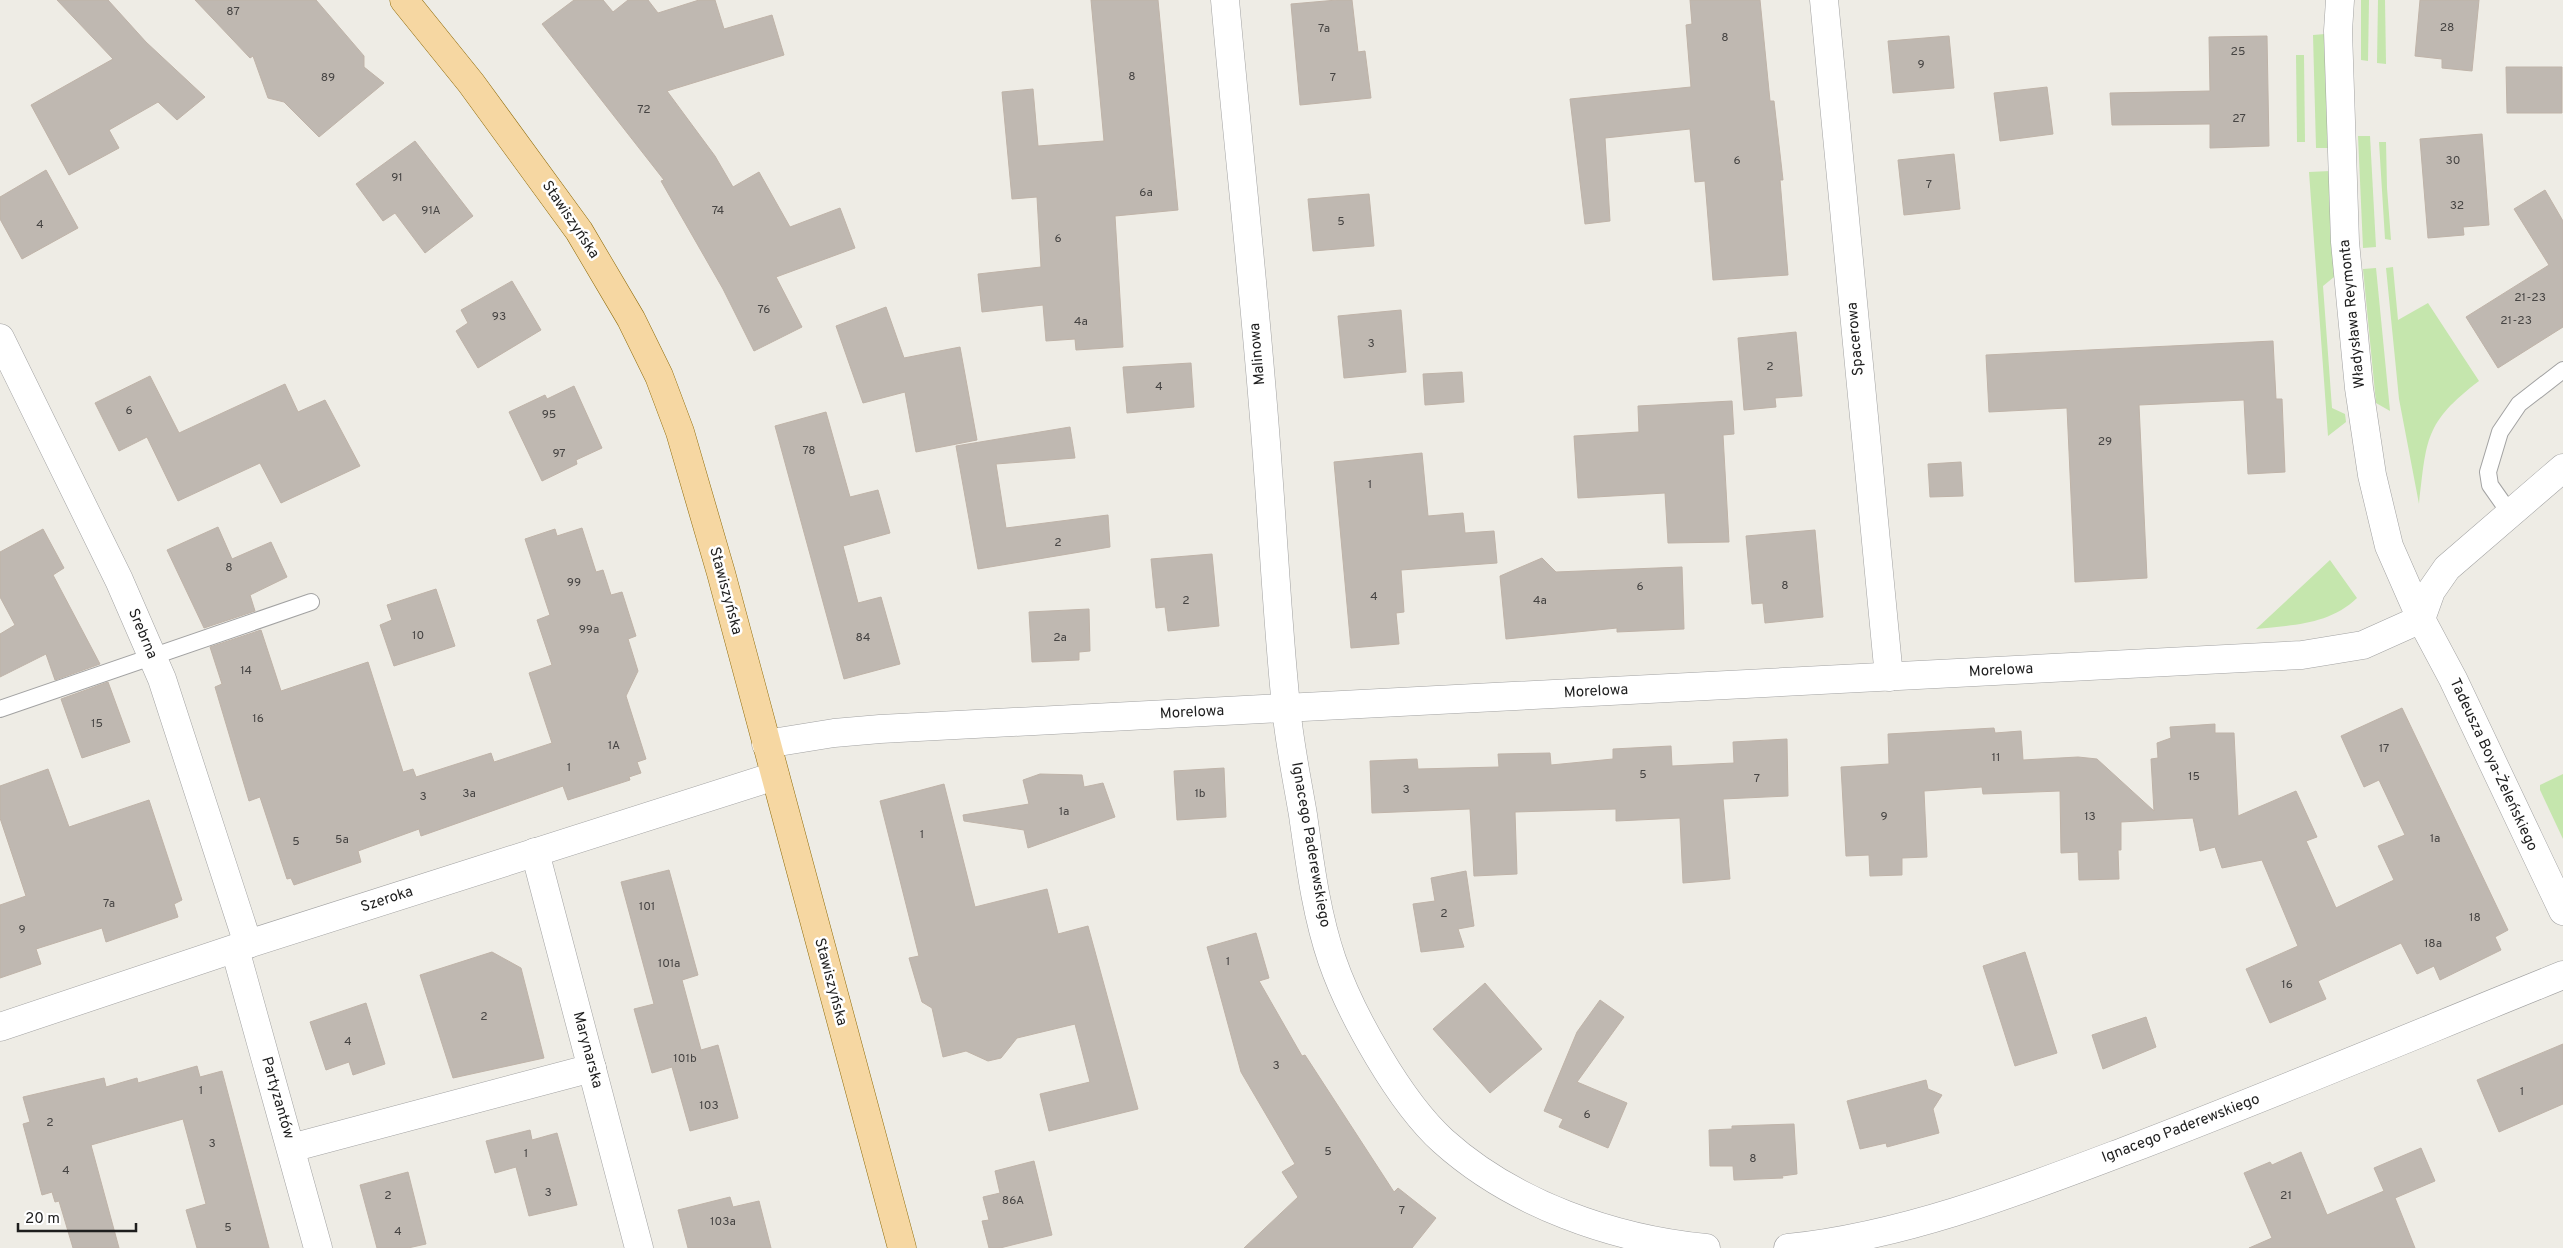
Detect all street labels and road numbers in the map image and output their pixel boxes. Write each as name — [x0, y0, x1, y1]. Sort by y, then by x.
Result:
street label: Stawiszyńska — [537, 177, 603, 263]
street label: Władysława Reymonta — [2336, 239, 2370, 389]
street label: Spacerowa — [1843, 301, 1869, 377]
street label: Malinowa — [1246, 322, 1270, 386]
street label: Stawiszyńska — [704, 545, 746, 637]
street label: Srebrna — [123, 606, 161, 662]
street label: Morelowa — [1968, 660, 2034, 682]
street label: Tadeusza Boya-Żeleńskiego — [2445, 675, 2542, 854]
street label: Morelowa — [1563, 681, 1629, 703]
street label: Morelowa — [1159, 702, 1225, 724]
street label: Ignacego Paderewskiego — [1286, 761, 1334, 929]
street label: Szeroka — [358, 883, 416, 917]
street label: Stawiszyńska — [809, 936, 851, 1028]
street label: Marynarska — [568, 1010, 606, 1090]
street label: Partyzantów — [256, 1055, 298, 1142]
street label: Ignacego Paderewskiego — [2099, 1090, 2263, 1168]

